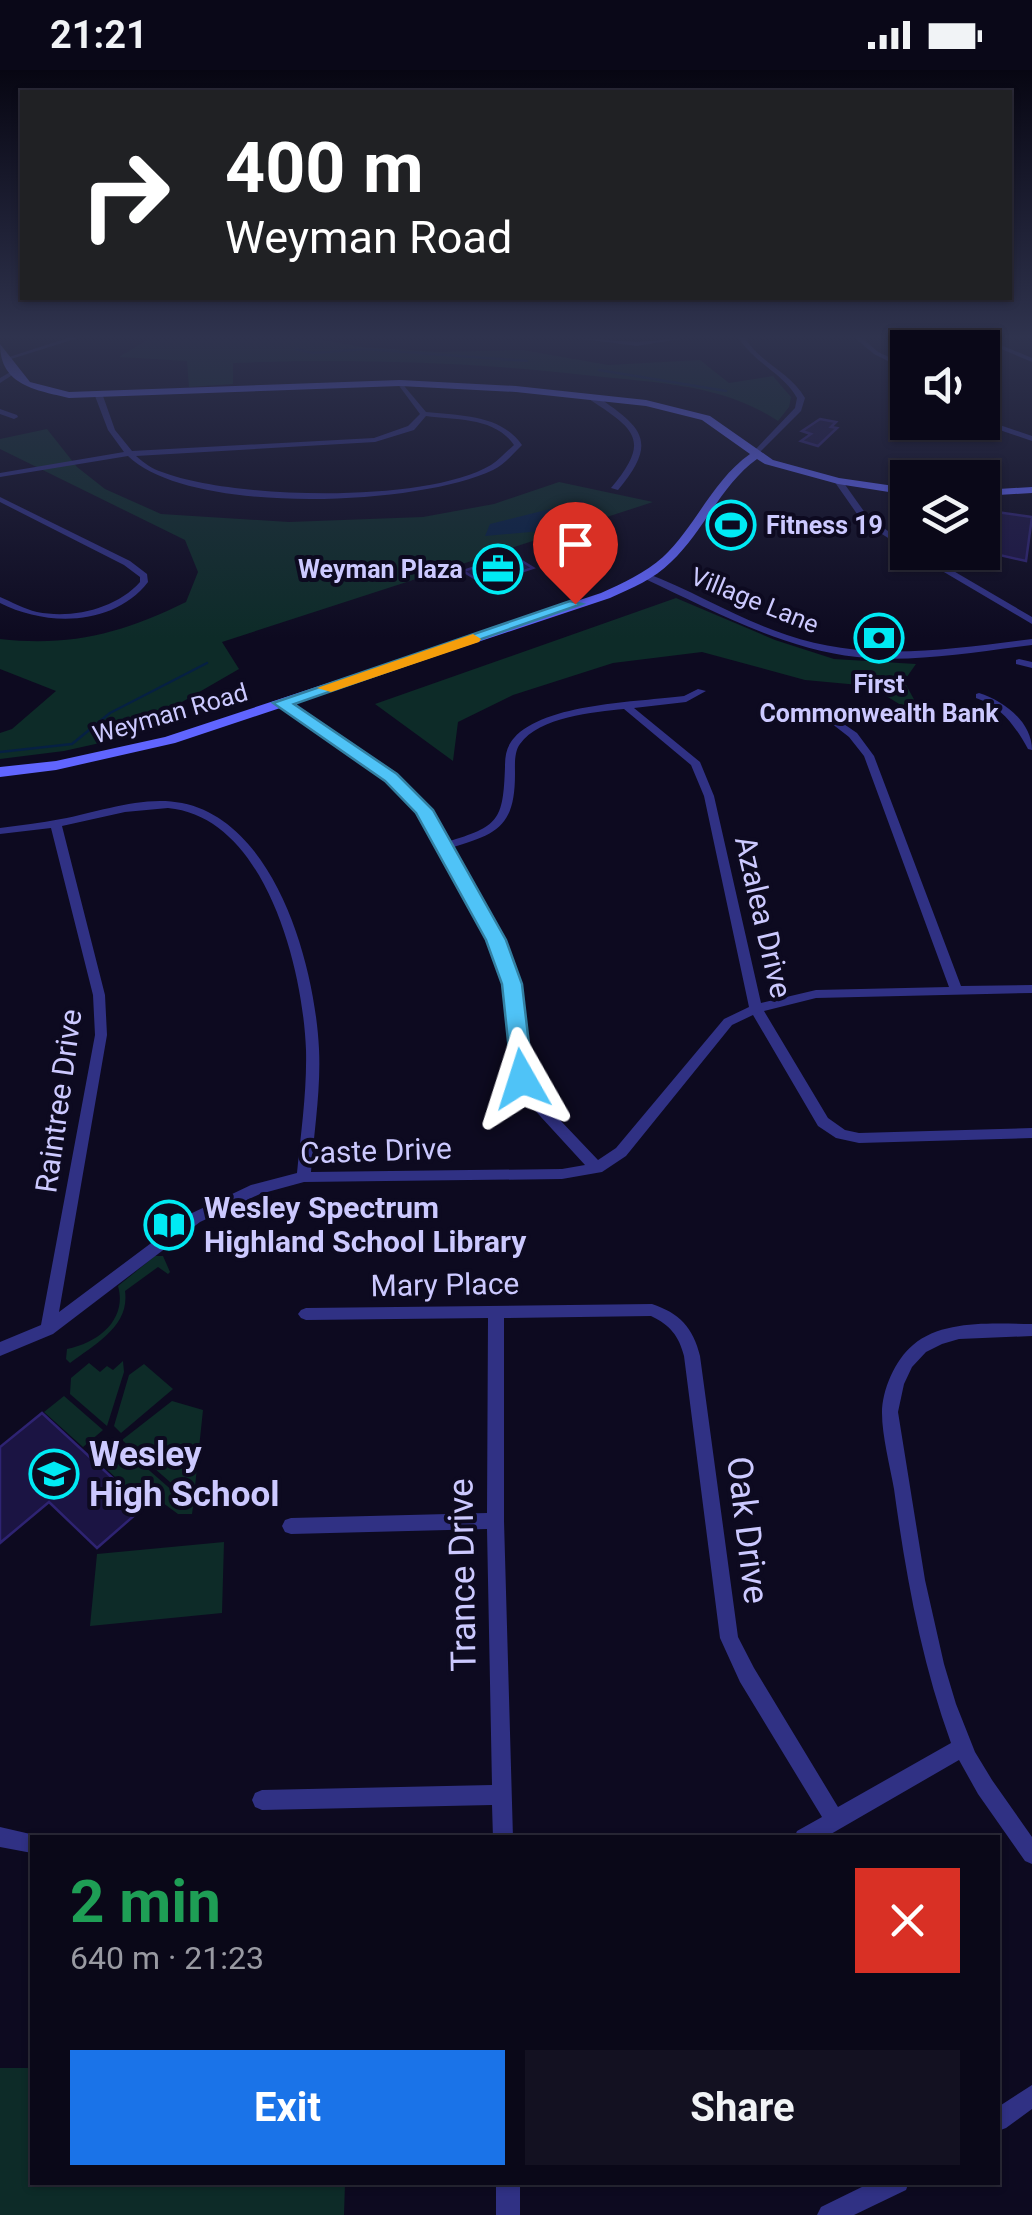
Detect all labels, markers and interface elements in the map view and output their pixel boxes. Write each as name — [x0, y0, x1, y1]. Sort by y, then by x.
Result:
text: 21:21 — [50, 13, 148, 57]
text: 400 m — [225, 127, 424, 209]
icon: right — [60, 130, 190, 260]
text: Weyman Road — [225, 211, 512, 264]
map controls — [890, 330, 1000, 570]
button: sound — [890, 330, 1000, 440]
button: layers — [890, 460, 1000, 570]
sports icon: Fitness 19 — [705, 499, 757, 551]
pin — [533, 502, 618, 605]
place label: Fitness 19 — [766, 511, 883, 540]
icon: arrive — [548, 517, 603, 572]
office icon: Weyman Plaza — [472, 543, 524, 595]
place label: Weyman Plaza — [298, 555, 463, 584]
street label: Village Lane — [687, 562, 823, 639]
bank icon: First Commonwealth Bank — [853, 612, 905, 664]
place label: First Commonwealth Bank — [759, 670, 999, 728]
street label: Weyman Road — [89, 678, 251, 749]
street label: Azalea Drive — [728, 832, 799, 1001]
street label: Raintree Drive — [28, 1007, 89, 1195]
position arrow — [470, 1027, 574, 1131]
street label: Caste Drive — [299, 1130, 452, 1171]
place label: Wesley Spectrum Highland School Library — [204, 1190, 527, 1259]
library icon: Wesley Spectrum Highland School Library — [143, 1199, 195, 1251]
street label: Mary Place — [370, 1266, 520, 1303]
place label: Wesley High School — [89, 1434, 279, 1515]
school or university icon: Wesley High School — [28, 1448, 80, 1500]
street label: Oak Drive — [718, 1454, 777, 1606]
street label: Trance Drive — [440, 1478, 485, 1672]
text: 2 min — [70, 1866, 221, 1937]
button: close — [855, 1868, 960, 1973]
text: 640 m · 21:23 — [70, 1939, 264, 1977]
button: Exit — [70, 2050, 505, 2165]
button: Share — [525, 2050, 960, 2165]

